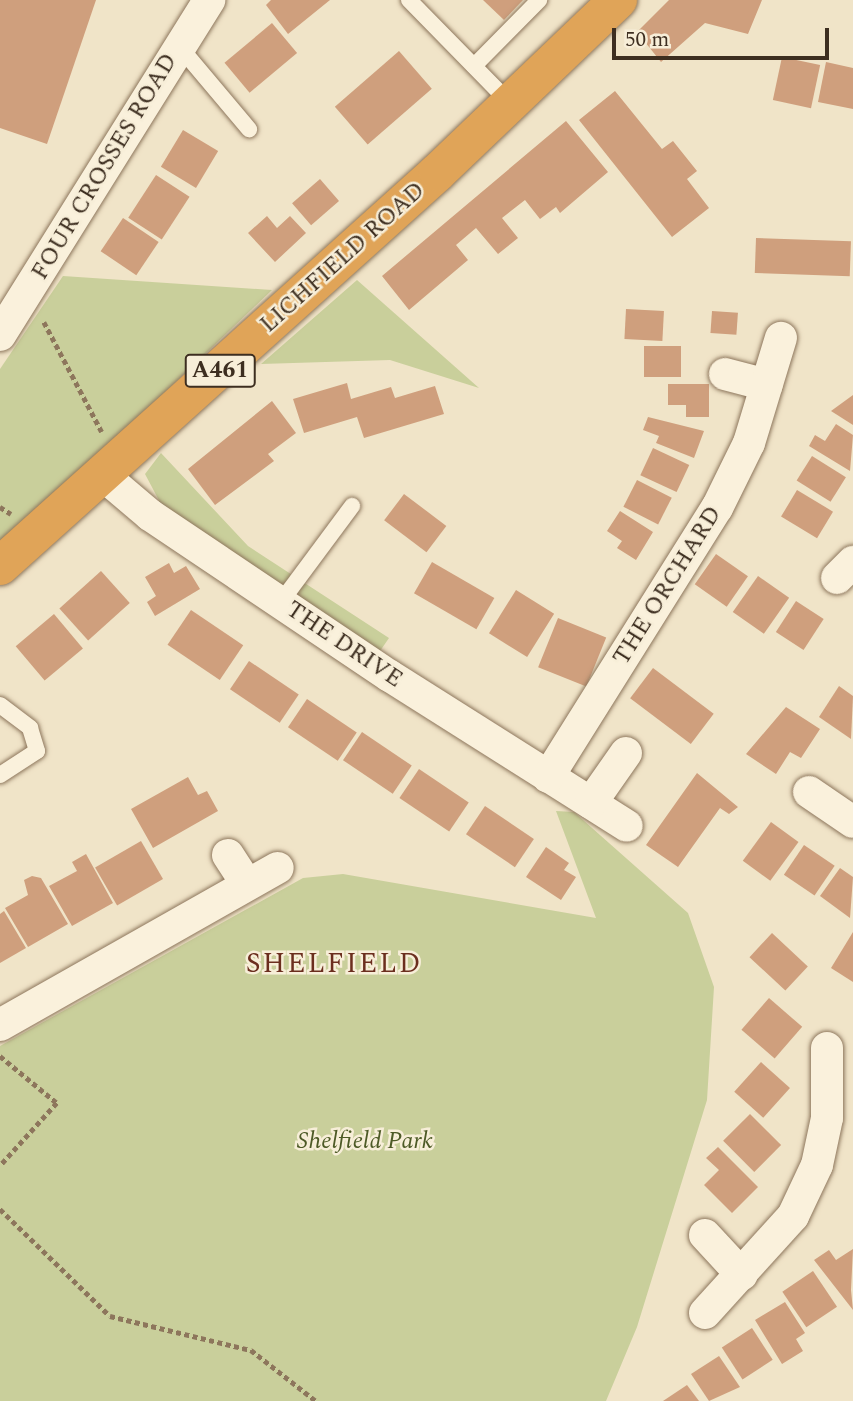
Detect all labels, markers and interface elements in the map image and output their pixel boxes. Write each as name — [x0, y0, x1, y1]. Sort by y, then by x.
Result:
scale bar — [615, 14, 832, 58]
text: 50 m — [625, 24, 669, 56]
street label: FOUR CROSSES ROAD — [26, 49, 184, 285]
street label: LICHFIELD ROAD — [255, 177, 431, 339]
road number: A461 — [183, 352, 257, 390]
street label: THE ORCHARD — [608, 501, 728, 671]
street label: THE DRIVE — [280, 595, 408, 695]
district label: SHELFIELD — [247, 947, 421, 981]
park label: Shelfield Park — [297, 1128, 433, 1156]

